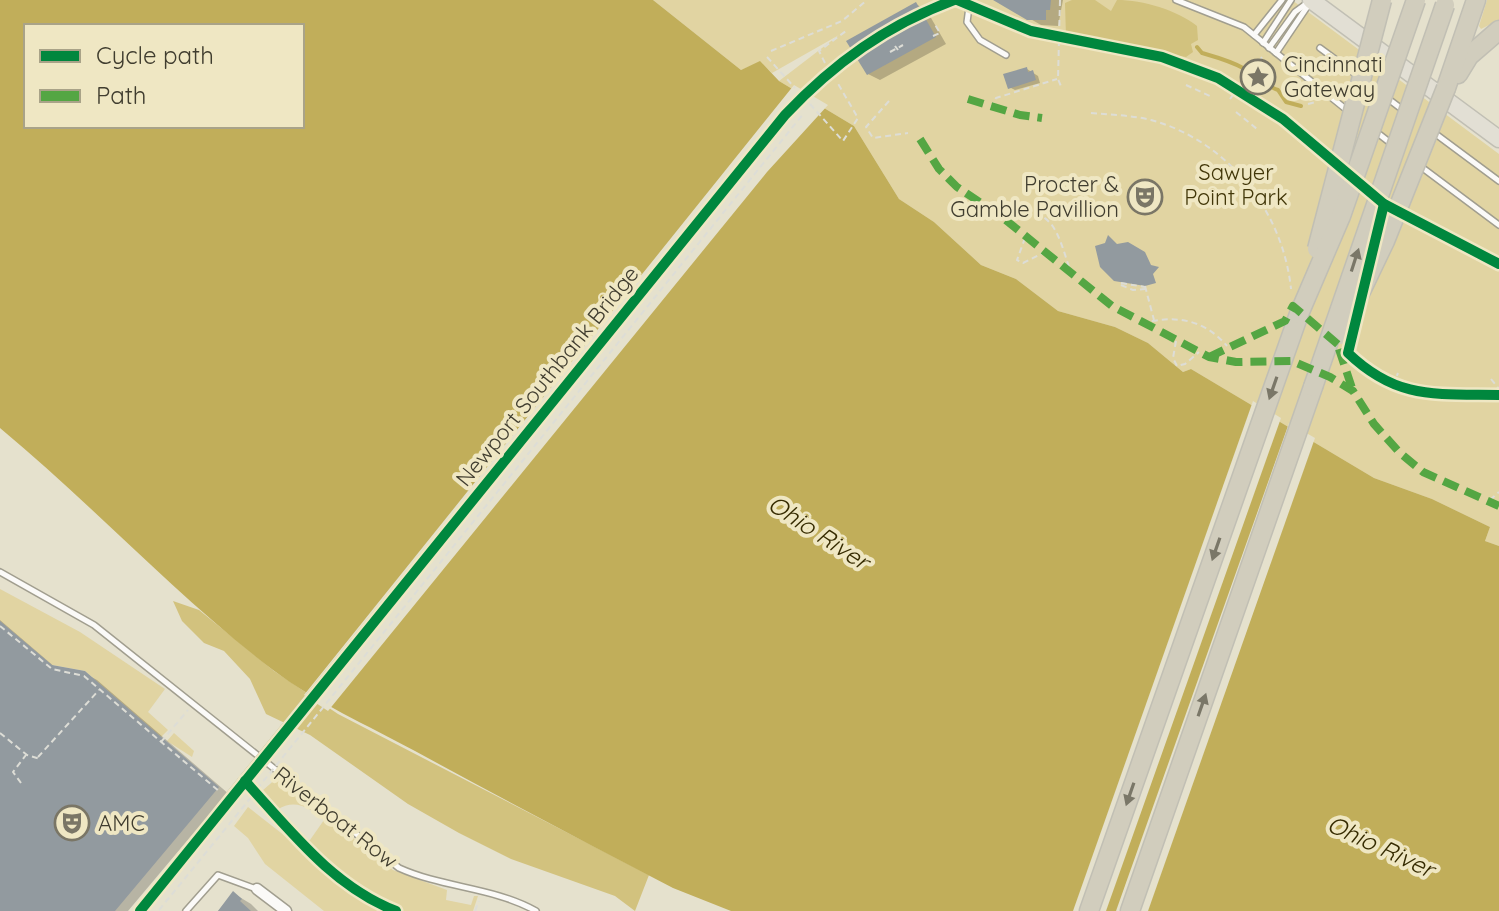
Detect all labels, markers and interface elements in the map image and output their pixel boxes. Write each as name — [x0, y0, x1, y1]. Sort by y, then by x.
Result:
legend — [24, 24, 304, 128]
text: Cycle path — [96, 40, 214, 70]
place label: Cincinnati Gateway — [1284, 50, 1383, 103]
place icon: Cincinnati Gateway — [1239, 58, 1277, 96]
text: Path — [96, 80, 147, 110]
park label: Sawyer Point Park — [1184, 158, 1288, 211]
place label: Procter & Gamble Pavillion — [950, 170, 1119, 223]
theatre icon: Procter & Gamble Pavillion — [1126, 178, 1164, 216]
one-way arrow — [1349, 247, 1362, 271]
street label: Newport Southbank Bridge — [449, 260, 645, 492]
one-way arrow — [1267, 376, 1279, 400]
water label: Ohio River — [763, 488, 878, 577]
one-way arrow — [1210, 538, 1222, 562]
one-way arrow — [1197, 693, 1209, 717]
street label: Riverboat Row — [268, 760, 404, 874]
one-way arrow — [1123, 783, 1135, 807]
theatre icon: AMC — [53, 804, 91, 842]
water label: Ohio River — [1323, 808, 1442, 885]
place label: AMC — [98, 809, 145, 837]

